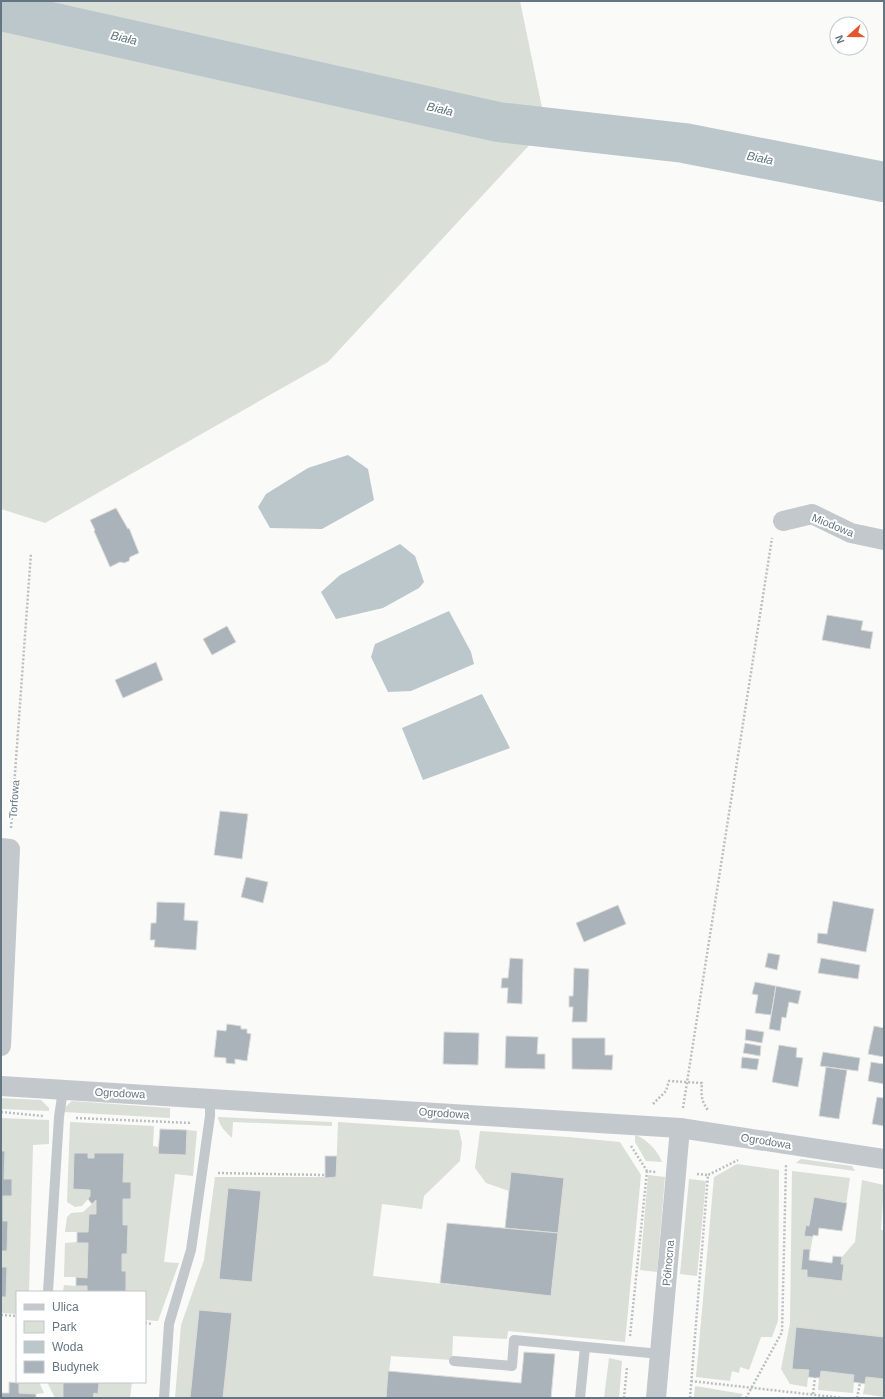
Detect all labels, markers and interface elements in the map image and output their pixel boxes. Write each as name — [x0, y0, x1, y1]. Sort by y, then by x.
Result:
north arrow — [829, 16, 869, 56]
water label: Biała — [109, 28, 139, 48]
text: N — [833, 34, 847, 45]
water label: Biała — [425, 99, 455, 119]
water label: Biała — [746, 149, 775, 167]
street label: Miodowa — [810, 511, 856, 539]
street label: Torfowa — [7, 778, 21, 819]
street label: Ogrodowa — [94, 1086, 147, 1100]
street label: Ogrodowa — [418, 1105, 471, 1121]
street label: Ogrodowa — [740, 1131, 793, 1151]
street label: Północna — [660, 1239, 676, 1286]
legend — [16, 1291, 146, 1383]
text: Ulica — [52, 1300, 79, 1314]
text: Park — [52, 1320, 78, 1334]
text: Woda — [52, 1340, 83, 1354]
text: Budynek — [52, 1360, 100, 1374]

